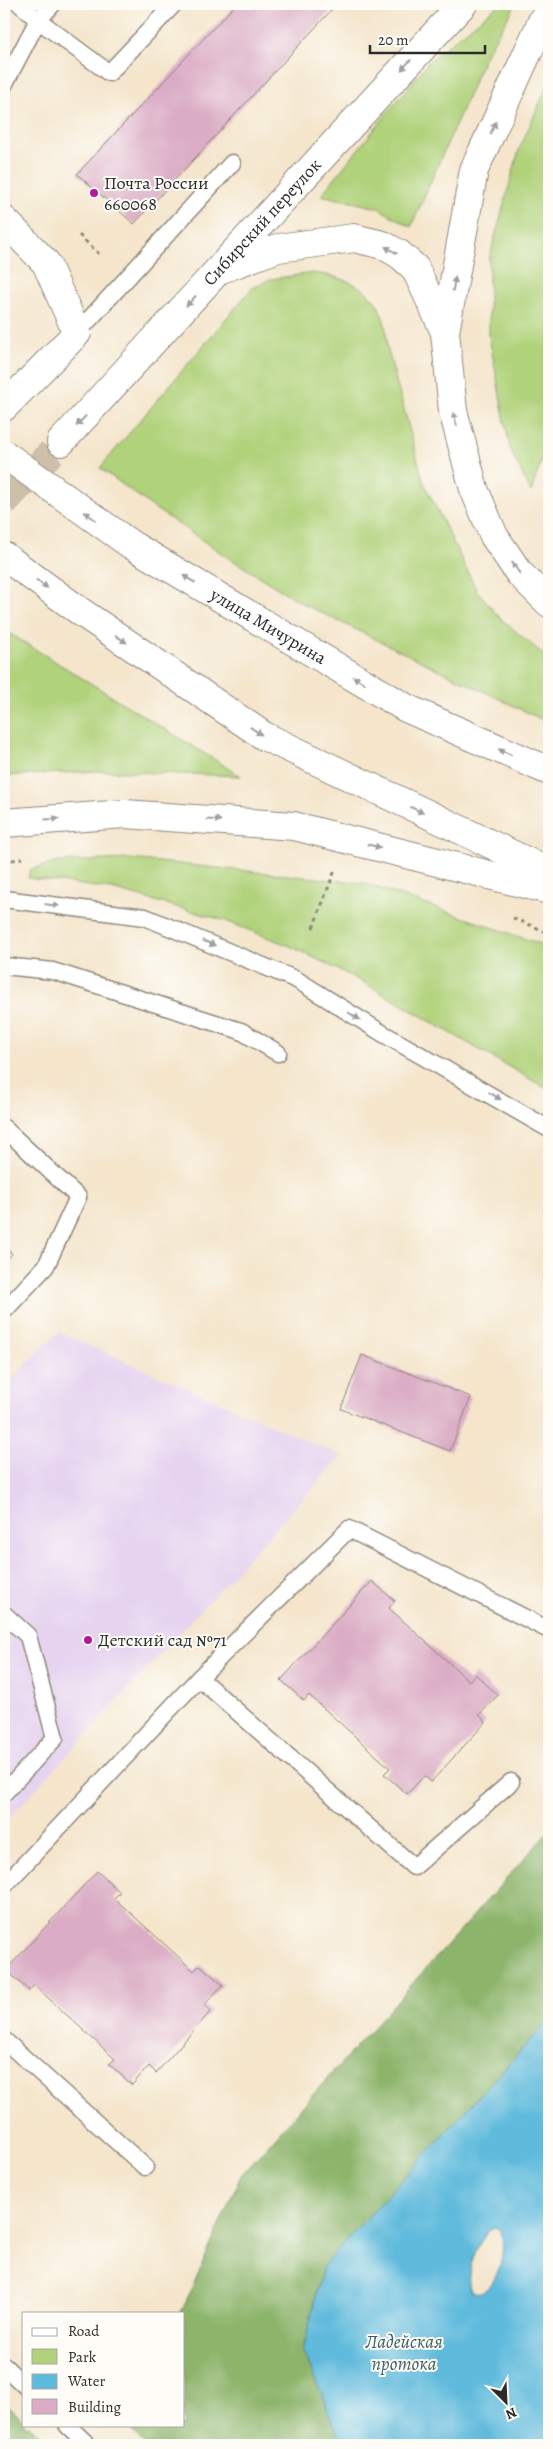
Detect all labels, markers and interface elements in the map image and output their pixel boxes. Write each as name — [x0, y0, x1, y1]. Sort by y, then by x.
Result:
scale bar — [370, 22, 486, 54]
text: 20 m — [378, 30, 409, 50]
one-way arrow — [400, 58, 412, 70]
one-way arrow — [490, 121, 498, 135]
street label: Сибирский переулок — [198, 153, 327, 291]
place label: Почта России 660068 — [104, 171, 209, 216]
marker: Почта России 660068 — [88, 187, 100, 199]
one-way arrow — [385, 245, 398, 254]
one-way arrow — [450, 276, 458, 292]
one-way arrow — [185, 295, 197, 307]
one-way arrow — [451, 411, 459, 426]
one-way arrow — [75, 414, 86, 427]
one-way arrow — [84, 511, 97, 521]
one-way arrow — [511, 561, 521, 575]
one-way arrow — [183, 574, 196, 583]
one-way arrow — [35, 579, 49, 589]
street label: улица Мичурина — [205, 582, 331, 670]
one-way arrow — [115, 634, 128, 644]
one-way arrow — [353, 675, 366, 684]
one-way arrow — [249, 726, 263, 735]
one-way arrow — [498, 747, 512, 755]
one-way arrow — [410, 806, 424, 814]
one-way arrow — [45, 815, 61, 823]
one-way arrow — [207, 816, 223, 824]
one-way arrow — [367, 842, 382, 850]
one-way arrow — [44, 901, 60, 909]
one-way arrow — [201, 940, 216, 948]
one-way arrow — [347, 1011, 360, 1020]
one-way arrow — [488, 1092, 501, 1101]
place label: Детский сад №71 — [98, 1628, 227, 1652]
marker: Детский сад №71 — [82, 1634, 94, 1646]
legend — [22, 2312, 185, 2426]
text: Road — [68, 2321, 100, 2341]
water label: Ладейская протока — [364, 2329, 443, 2377]
text: Park — [68, 2347, 97, 2367]
text: Water — [67, 2371, 105, 2391]
north arrow — [480, 2376, 530, 2426]
text: Building — [68, 2397, 121, 2417]
text: N — [503, 2403, 520, 2424]

